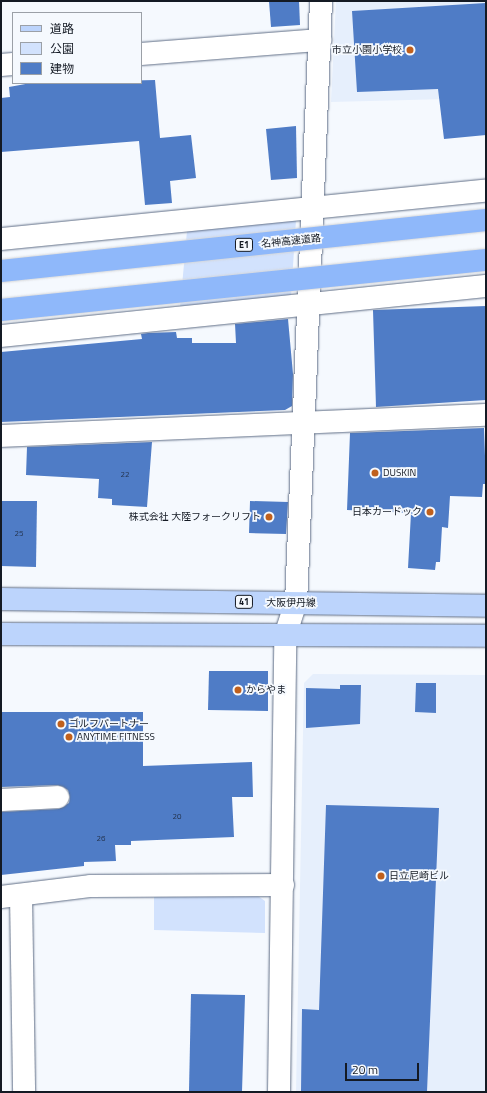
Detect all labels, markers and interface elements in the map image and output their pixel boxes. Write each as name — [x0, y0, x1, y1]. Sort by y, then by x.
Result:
legend — [12, 12, 142, 84]
text: 道路 — [50, 19, 74, 38]
text: 公園 — [50, 39, 74, 58]
place label: 市立小園小学校 — [332, 44, 402, 56]
marker: 市立小園小学校 — [405, 45, 415, 55]
text: 建物 — [50, 59, 74, 78]
street label: 名神高速道路 — [261, 232, 321, 250]
road number: E1 — [234, 238, 254, 252]
place label: DUSKIN — [383, 467, 416, 479]
marker: DUSKIN — [370, 468, 380, 478]
house number: 22 — [121, 470, 129, 480]
place label: 日本カードック — [352, 506, 422, 518]
marker: 日本カードック — [425, 507, 435, 517]
place label: 株式会社 大陸フォークリフト — [129, 511, 261, 523]
marker: 株式会社 大陸フォークリフト — [264, 512, 274, 522]
house number: 25 — [15, 529, 23, 539]
road number: 41 — [234, 595, 254, 609]
street label: 大阪伊丹線 — [266, 597, 316, 609]
place label: からやま — [246, 684, 286, 696]
marker: からやま — [233, 685, 243, 695]
place label: ゴルフパートナー — [69, 718, 149, 730]
marker: ゴルフパートナー — [56, 719, 66, 729]
place label: ANYTIME FITNESS — [77, 731, 155, 743]
marker: ANYTIME FITNESS — [64, 732, 74, 742]
house number: 20 — [173, 812, 181, 822]
house number: 26 — [97, 834, 105, 844]
place label: 日立尼崎ビル — [389, 870, 449, 882]
marker: 日立尼崎ビル — [376, 871, 386, 881]
scale bar — [347, 1055, 421, 1081]
text: 20 m — [352, 1060, 378, 1079]

